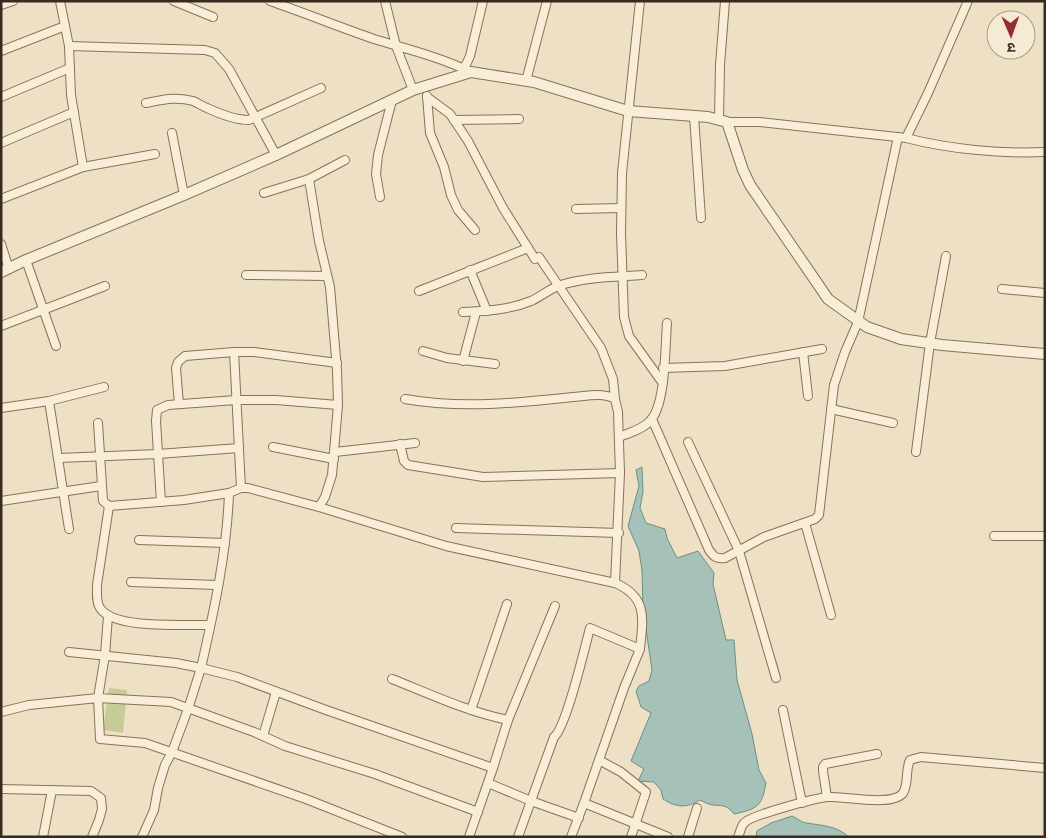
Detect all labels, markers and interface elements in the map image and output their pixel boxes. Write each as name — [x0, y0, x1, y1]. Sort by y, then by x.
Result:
north arrow — [986, 10, 1036, 60]
text: उ — [1006, 40, 1016, 56]

